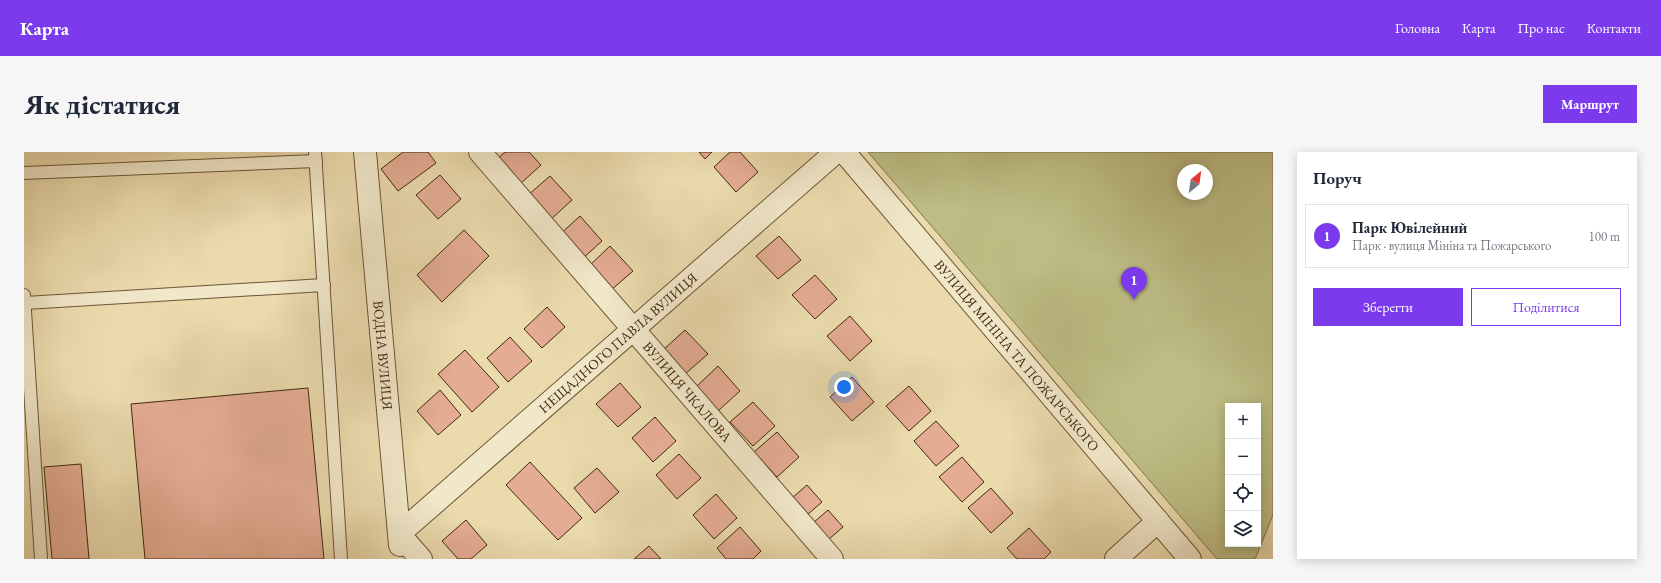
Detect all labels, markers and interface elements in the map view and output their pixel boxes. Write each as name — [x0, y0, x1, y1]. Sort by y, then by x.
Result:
text: Карта — [20, 16, 69, 41]
text: Головна — [1395, 19, 1440, 37]
text: Карта — [1462, 19, 1495, 37]
text: Про нас — [1517, 19, 1565, 37]
text: Контакти — [1587, 19, 1641, 37]
button: Маршрут — [1543, 85, 1637, 123]
text: Як дістатися — [24, 86, 180, 122]
north arrow — [1177, 164, 1213, 200]
text: Поруч — [1313, 167, 1362, 189]
text: Парк Ювілейний — [1352, 218, 1467, 237]
text: 1 — [1324, 228, 1330, 245]
text: 100 m — [1589, 228, 1620, 245]
text: Парк · вулиця Мініна та Пожарського — [1352, 237, 1551, 254]
street label: ВУЛИЦЯ МІНІНА ТА ПОЖАРСЬКОГО — [930, 256, 1104, 455]
pin: 1 — [1121, 267, 1147, 300]
street label: НЕЩАДНОГО ПАВЛА ВУЛИЦЯ — [535, 268, 701, 417]
button: Зберегти — [1313, 288, 1463, 326]
button: Поділитися — [1471, 288, 1621, 326]
street label: ВОДНА ВУЛИЦЯ — [369, 300, 397, 411]
street label: ВУЛИЦЯ ЧКАЛОВА — [639, 338, 736, 446]
your location — [834, 377, 854, 397]
map controls — [1225, 403, 1261, 547]
button: + — [1225, 403, 1261, 439]
button: − — [1225, 439, 1261, 475]
button: locate — [1225, 475, 1261, 511]
button: layers — [1225, 511, 1261, 547]

